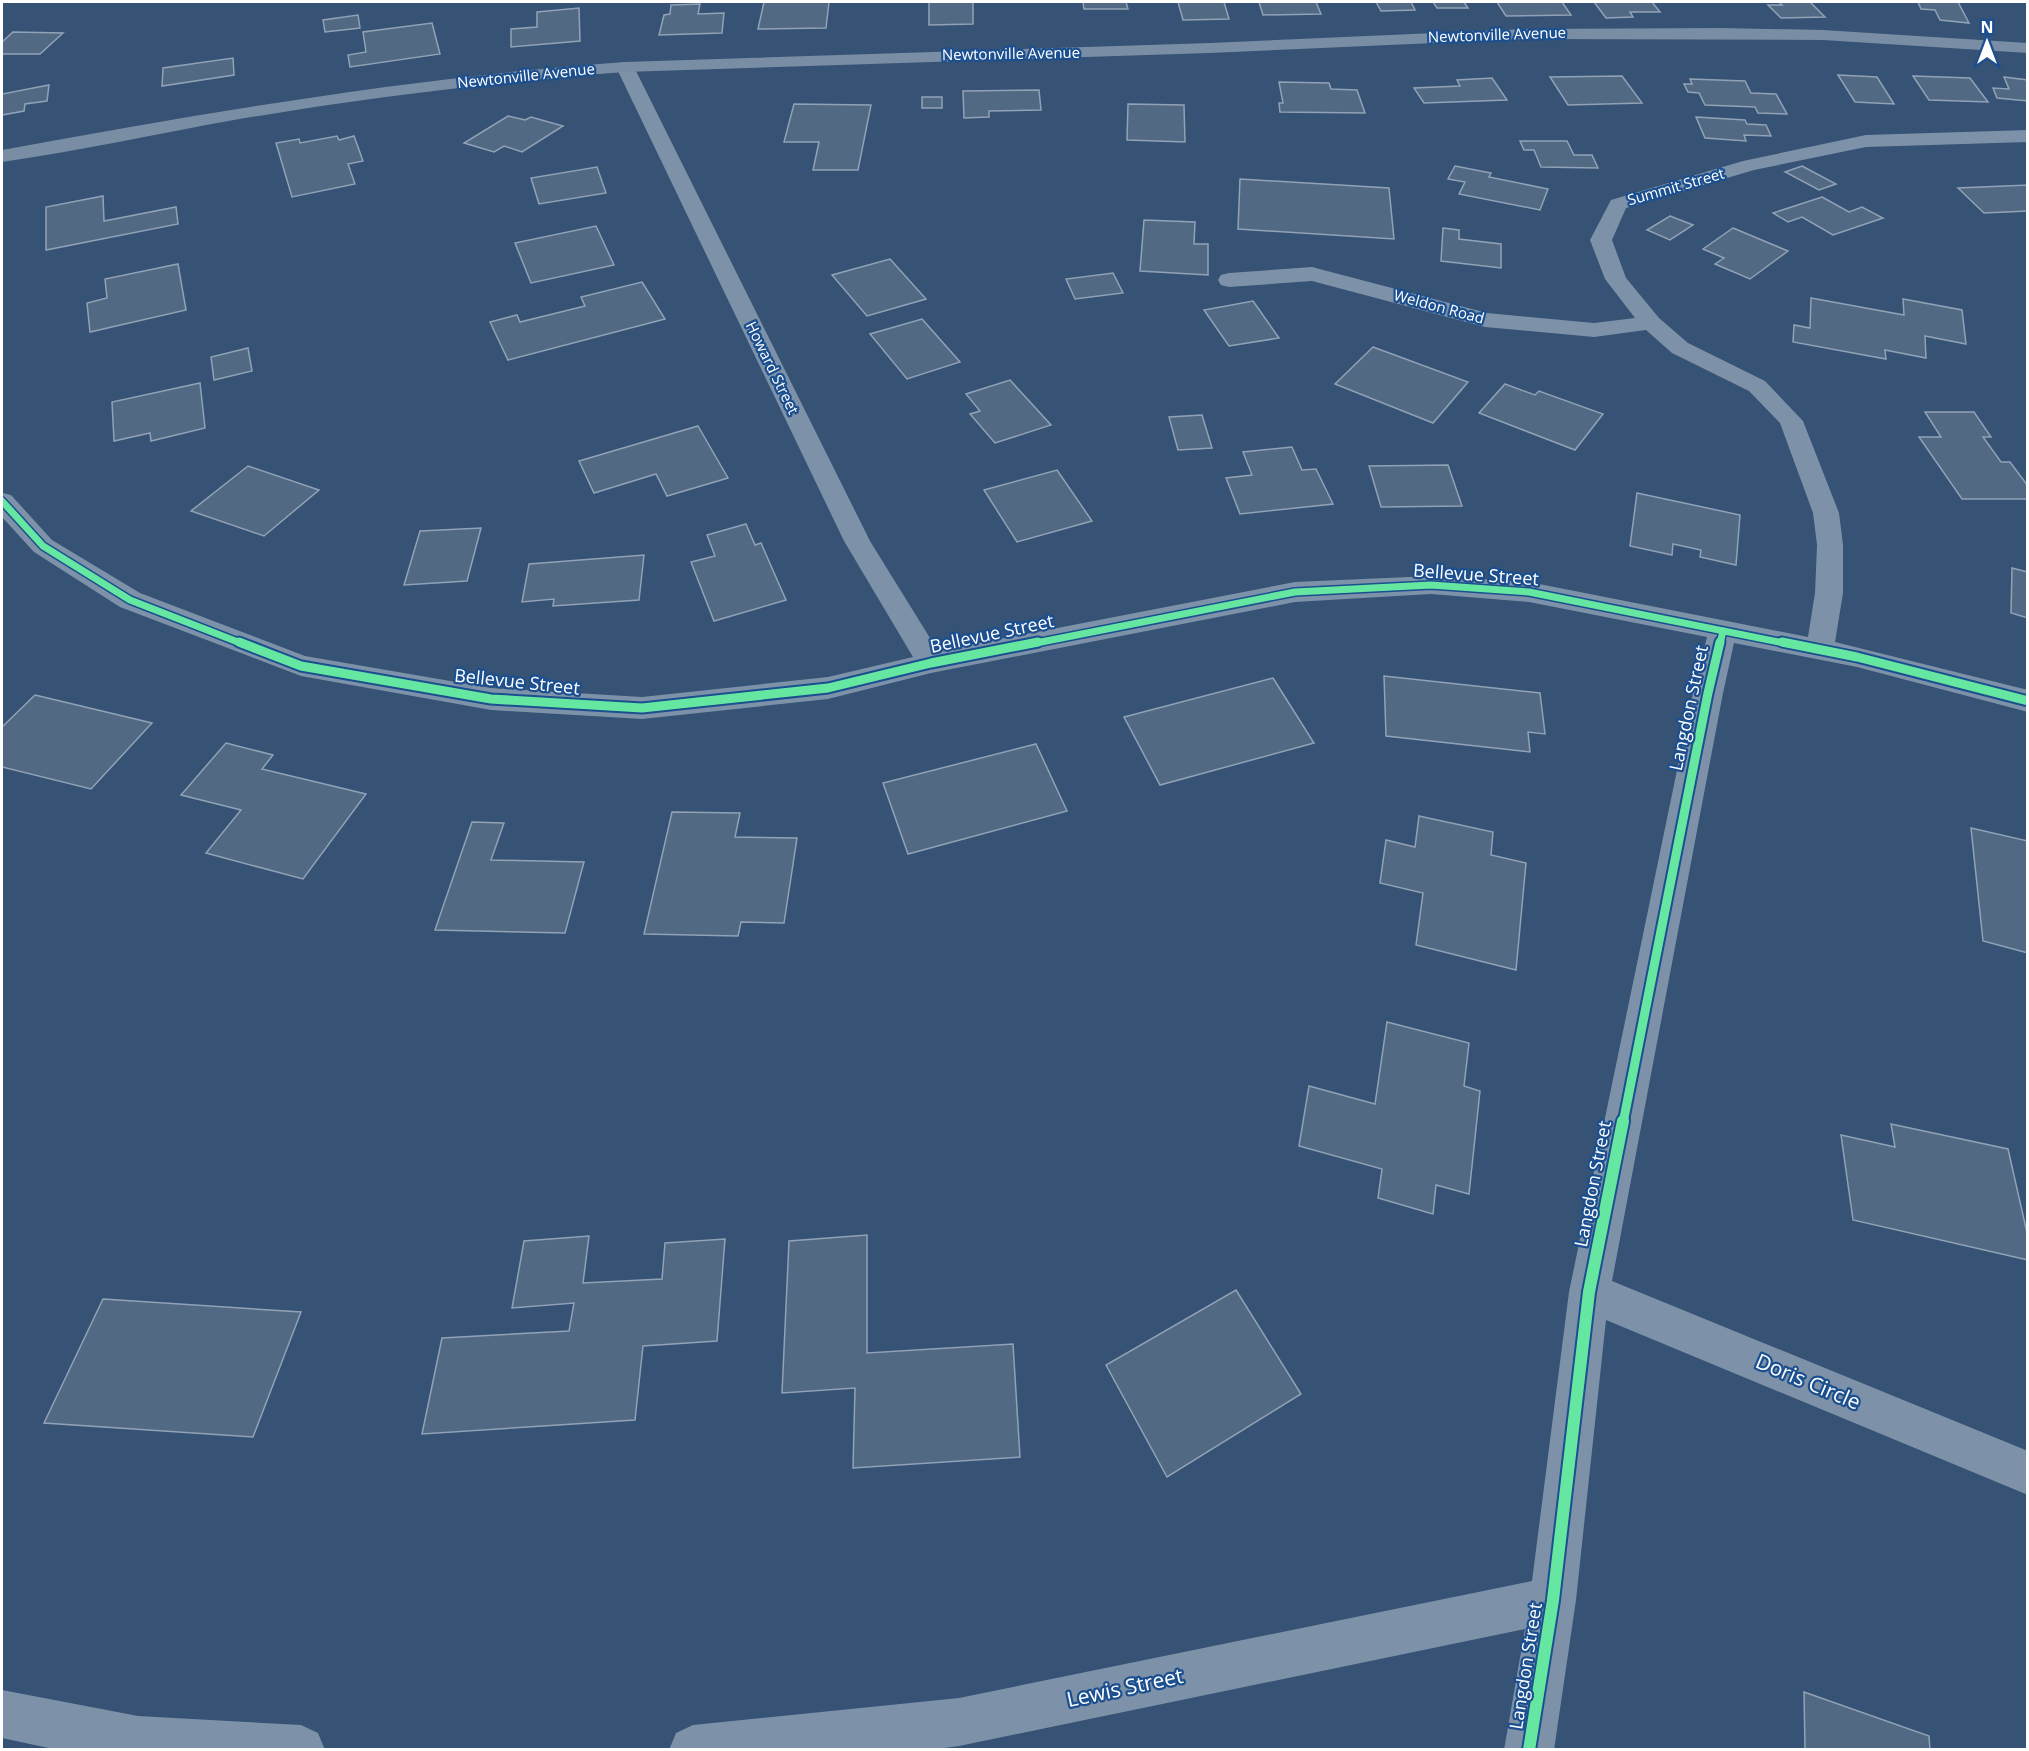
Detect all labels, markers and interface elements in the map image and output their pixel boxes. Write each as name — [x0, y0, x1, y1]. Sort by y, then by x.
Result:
north arrow — [1957, 12, 2017, 72]
text: N — [1980, 16, 1994, 38]
street label: Newtonville Avenue — [1428, 22, 1566, 46]
street label: Newtonville Avenue — [942, 42, 1080, 64]
street label: Newtonville Avenue — [456, 58, 596, 92]
street label: Summit Street — [1625, 163, 1727, 209]
street label: Weldon Road — [1392, 284, 1487, 328]
street label: Howard Street — [742, 318, 804, 417]
street label: Bellevue Street — [1412, 558, 1540, 590]
street label: Bellevue Street — [928, 608, 1056, 658]
street label: Langdon Street — [1663, 643, 1713, 773]
street label: Bellevue Street — [453, 662, 581, 700]
street label: Langdon Street — [1568, 1119, 1616, 1249]
street label: Doris Circle — [1752, 1346, 1865, 1416]
street label: Langdon Street — [1503, 1601, 1547, 1731]
street label: Lewis Street — [1064, 1661, 1186, 1713]

